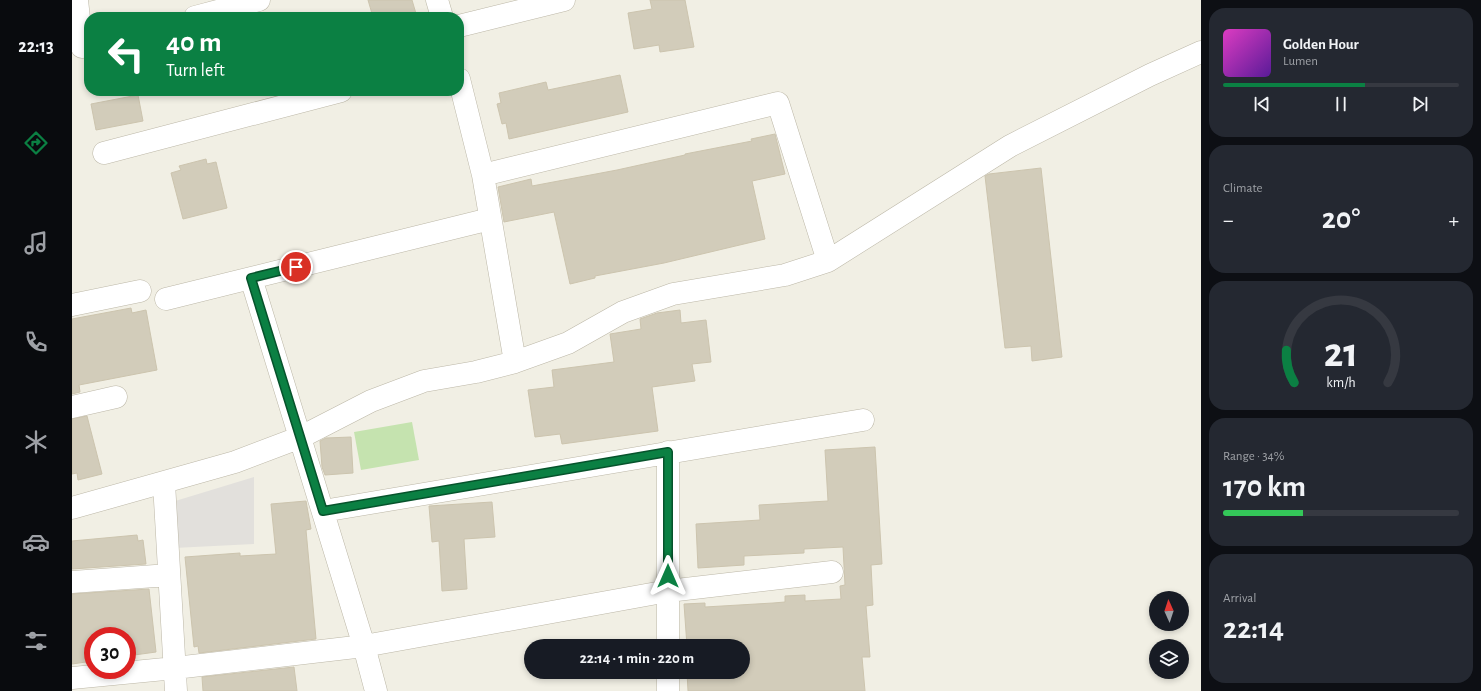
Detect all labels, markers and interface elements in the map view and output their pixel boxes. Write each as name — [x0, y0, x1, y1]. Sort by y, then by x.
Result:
icon: left — [100, 28, 152, 80]
text: 40 m — [166, 29, 222, 57]
text: Golden Hour — [1283, 37, 1359, 52]
text: 22:13 — [18, 38, 54, 56]
text: Lumen — [1283, 55, 1318, 68]
text: Turn left — [166, 62, 225, 80]
icon: previous — [1251, 93, 1273, 115]
icon: pause — [1330, 93, 1352, 115]
icon: next — [1409, 93, 1431, 115]
icon: directions — [22, 129, 50, 157]
text: Climate — [1223, 182, 1262, 195]
text: 20° — [1322, 204, 1360, 234]
text: − — [1223, 209, 1234, 231]
text: + — [1448, 209, 1459, 231]
icon: music — [22, 229, 50, 257]
pin — [279, 250, 313, 284]
icon: arrive — [285, 256, 307, 278]
icon: phone — [22, 328, 50, 356]
text: 21 — [1324, 333, 1358, 374]
text: km/h — [1326, 376, 1356, 390]
icon: climate — [22, 428, 50, 456]
text: Range · 34% — [1223, 450, 1284, 463]
text: 170 km — [1223, 472, 1306, 502]
icon: car — [22, 528, 50, 556]
position arrow — [647, 555, 689, 597]
north arrow — [1149, 591, 1189, 631]
map controls — [1149, 591, 1189, 679]
text: Arrival — [1223, 592, 1256, 605]
text: 22:14 — [1223, 614, 1284, 644]
icon: filters — [22, 627, 50, 655]
speed limit sign: 30 — [84, 627, 136, 679]
button: layers — [1149, 639, 1189, 679]
text: 22:14 · 1 min · 220 m — [580, 651, 694, 666]

